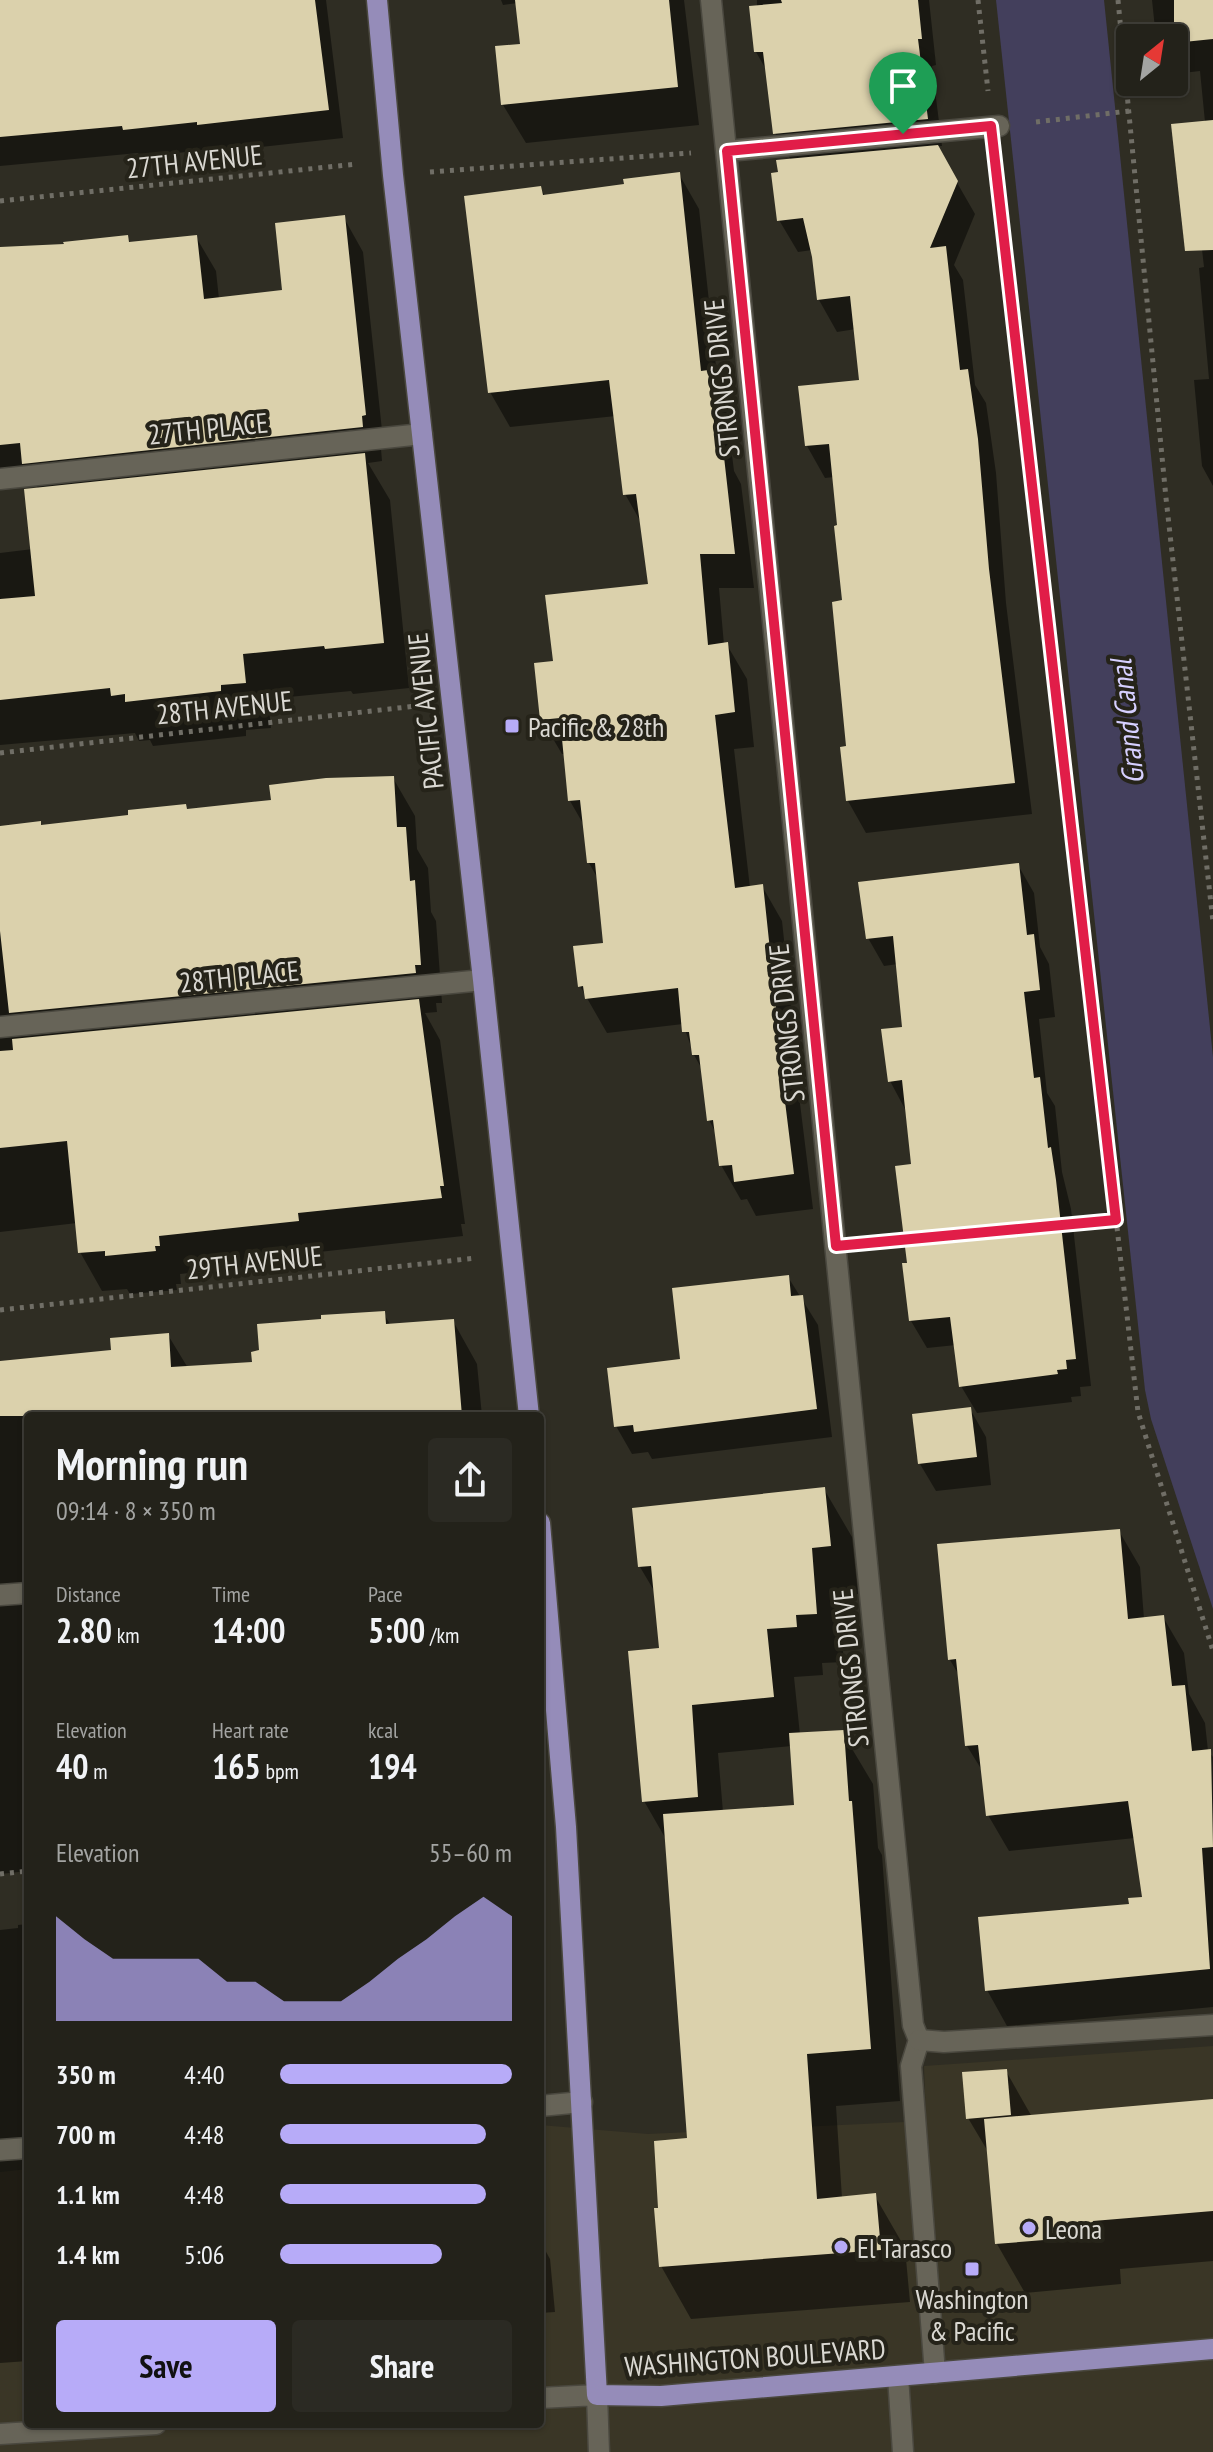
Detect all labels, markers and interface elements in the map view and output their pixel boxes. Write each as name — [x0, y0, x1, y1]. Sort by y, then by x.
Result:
north arrow — [1116, 24, 1188, 96]
map controls — [1116, 24, 1188, 96]
pin — [869, 52, 937, 134]
icon: arrive — [881, 64, 925, 108]
street label: 27TH AVENUE — [124, 135, 264, 187]
street label: STRONGS DRIVE — [694, 297, 748, 459]
street label: 27TH PLACE — [146, 403, 270, 453]
street label: PACIFIC AVENUE — [398, 631, 452, 791]
water label: Grand Canal — [1100, 655, 1152, 786]
street label: 28TH AVENUE — [154, 681, 294, 733]
place label: Pacific & 28th — [528, 708, 664, 745]
marker: Pacific & 28th — [503, 717, 521, 735]
street label: STRONGS DRIVE — [759, 942, 813, 1104]
street label: 28TH PLACE — [177, 951, 301, 1001]
street label: 29TH AVENUE — [184, 1236, 324, 1288]
text: Morning run — [56, 1435, 248, 1492]
button: share — [428, 1438, 512, 1522]
text: 09:14 · 8 × 350 m — [56, 1494, 216, 1527]
text: Distance — [56, 1580, 121, 1608]
text: Time — [212, 1580, 250, 1608]
text: Pace — [368, 1580, 403, 1608]
street label: STRONGS DRIVE — [823, 1587, 877, 1749]
text: 2.80 — [56, 1608, 112, 1652]
text: 14:00 — [212, 1608, 286, 1652]
text: 5:00 — [368, 1608, 425, 1652]
text: km — [112, 1621, 140, 1649]
text: /km — [425, 1621, 459, 1649]
text: Elevation — [56, 1716, 127, 1744]
text: Heart rate — [212, 1716, 289, 1744]
text: kcal — [368, 1716, 398, 1744]
text: 40 — [56, 1744, 89, 1788]
text: 165 — [212, 1744, 261, 1788]
text: 194 — [368, 1744, 417, 1788]
text: m — [89, 1757, 108, 1785]
text: bpm — [261, 1757, 299, 1785]
text: Elevation — [56, 1836, 139, 1869]
text: 55–60 m — [429, 1836, 512, 1869]
text: 350 m — [56, 2058, 116, 2091]
text: 4:40 — [184, 2058, 224, 2091]
text: 700 m — [56, 2118, 116, 2151]
text: 4:48 — [184, 2118, 224, 2151]
text: 1.1 km — [56, 2178, 120, 2211]
text: 4:48 — [184, 2178, 224, 2211]
place label: Leona — [1045, 2210, 1102, 2247]
marker: Leona — [1020, 2219, 1038, 2237]
place label: El Tarasco — [857, 2229, 952, 2266]
text: 1.4 km — [56, 2238, 120, 2271]
text: 5:06 — [184, 2238, 224, 2271]
marker: El Tarasco — [832, 2238, 850, 2256]
marker: Washington & Pacific — [963, 2260, 981, 2278]
place label: Washington & Pacific — [915, 2280, 1029, 2349]
button: Save — [56, 2320, 276, 2412]
button: Share — [292, 2320, 512, 2412]
street label: WASHINGTON BOULEVARD — [623, 2329, 887, 2385]

